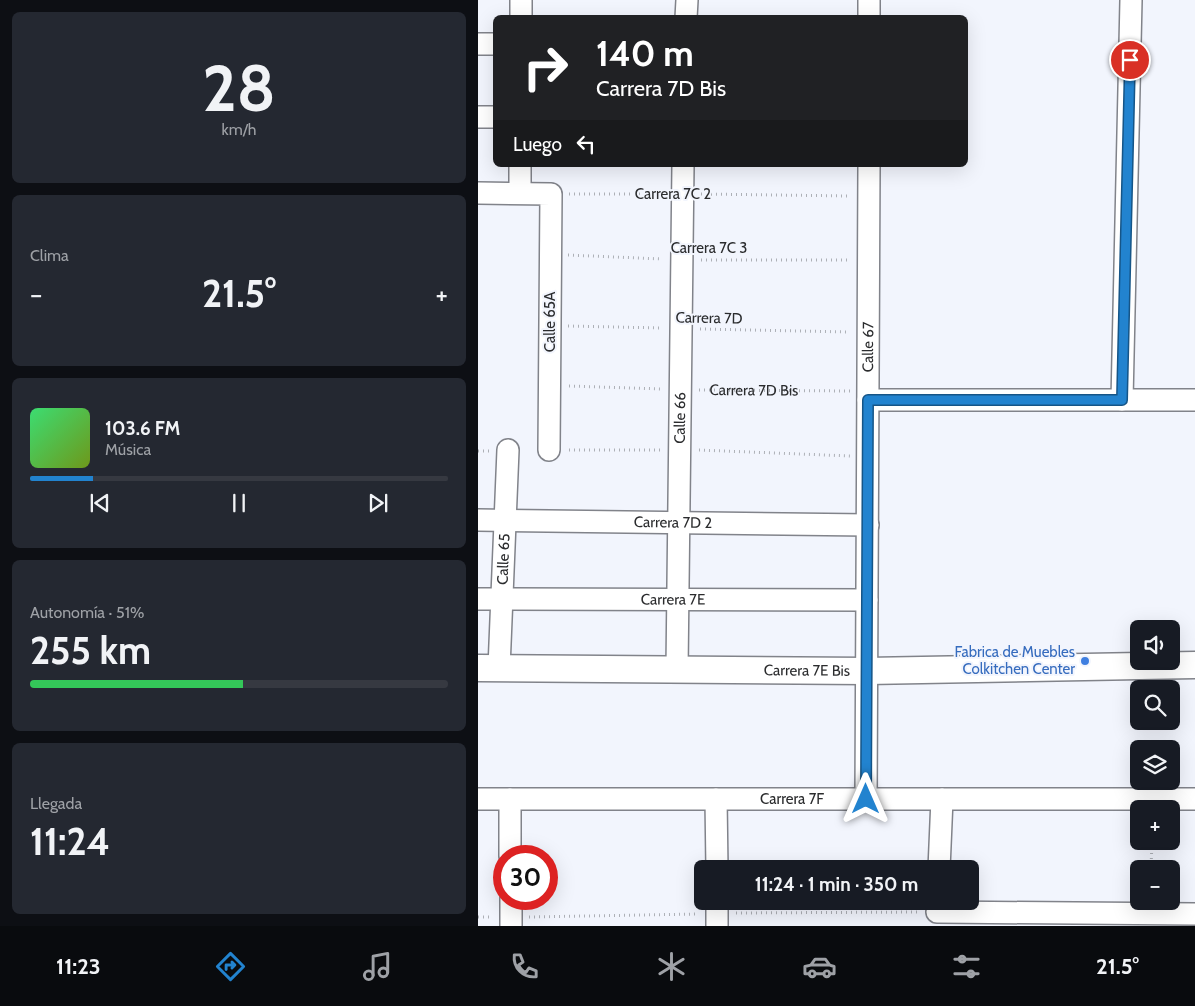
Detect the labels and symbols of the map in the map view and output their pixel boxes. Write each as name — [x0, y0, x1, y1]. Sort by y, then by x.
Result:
pin — [1109, 39, 1151, 81]
street label: Carrera 7C 2 — [635, 185, 711, 203]
street label: Carrera 7C 3 — [671, 239, 747, 257]
street label: Calle 65A — [541, 291, 559, 352]
street label: Carrera 7D — [675, 308, 743, 328]
street label: Calle 67 — [859, 321, 877, 372]
street label: Carrera 7D Bis — [710, 381, 798, 400]
street label: Calle 66 — [671, 392, 689, 444]
street label: Carrera 7D 2 — [634, 513, 712, 532]
street label: Calle 65 — [493, 533, 514, 585]
street label: Carrera 7E — [641, 590, 705, 609]
place label: Fabrica de Muebles Colkitchen Center — [955, 643, 1075, 678]
marker: Fabrica de Muebles Colkitchen Center — [1079, 655, 1091, 667]
street label: Carrera 7E Bis — [764, 661, 850, 680]
position arrow — [839, 772, 891, 824]
street label: Carrera 7F — [760, 790, 824, 808]
speed limit sign: 30 — [493, 845, 558, 910]

